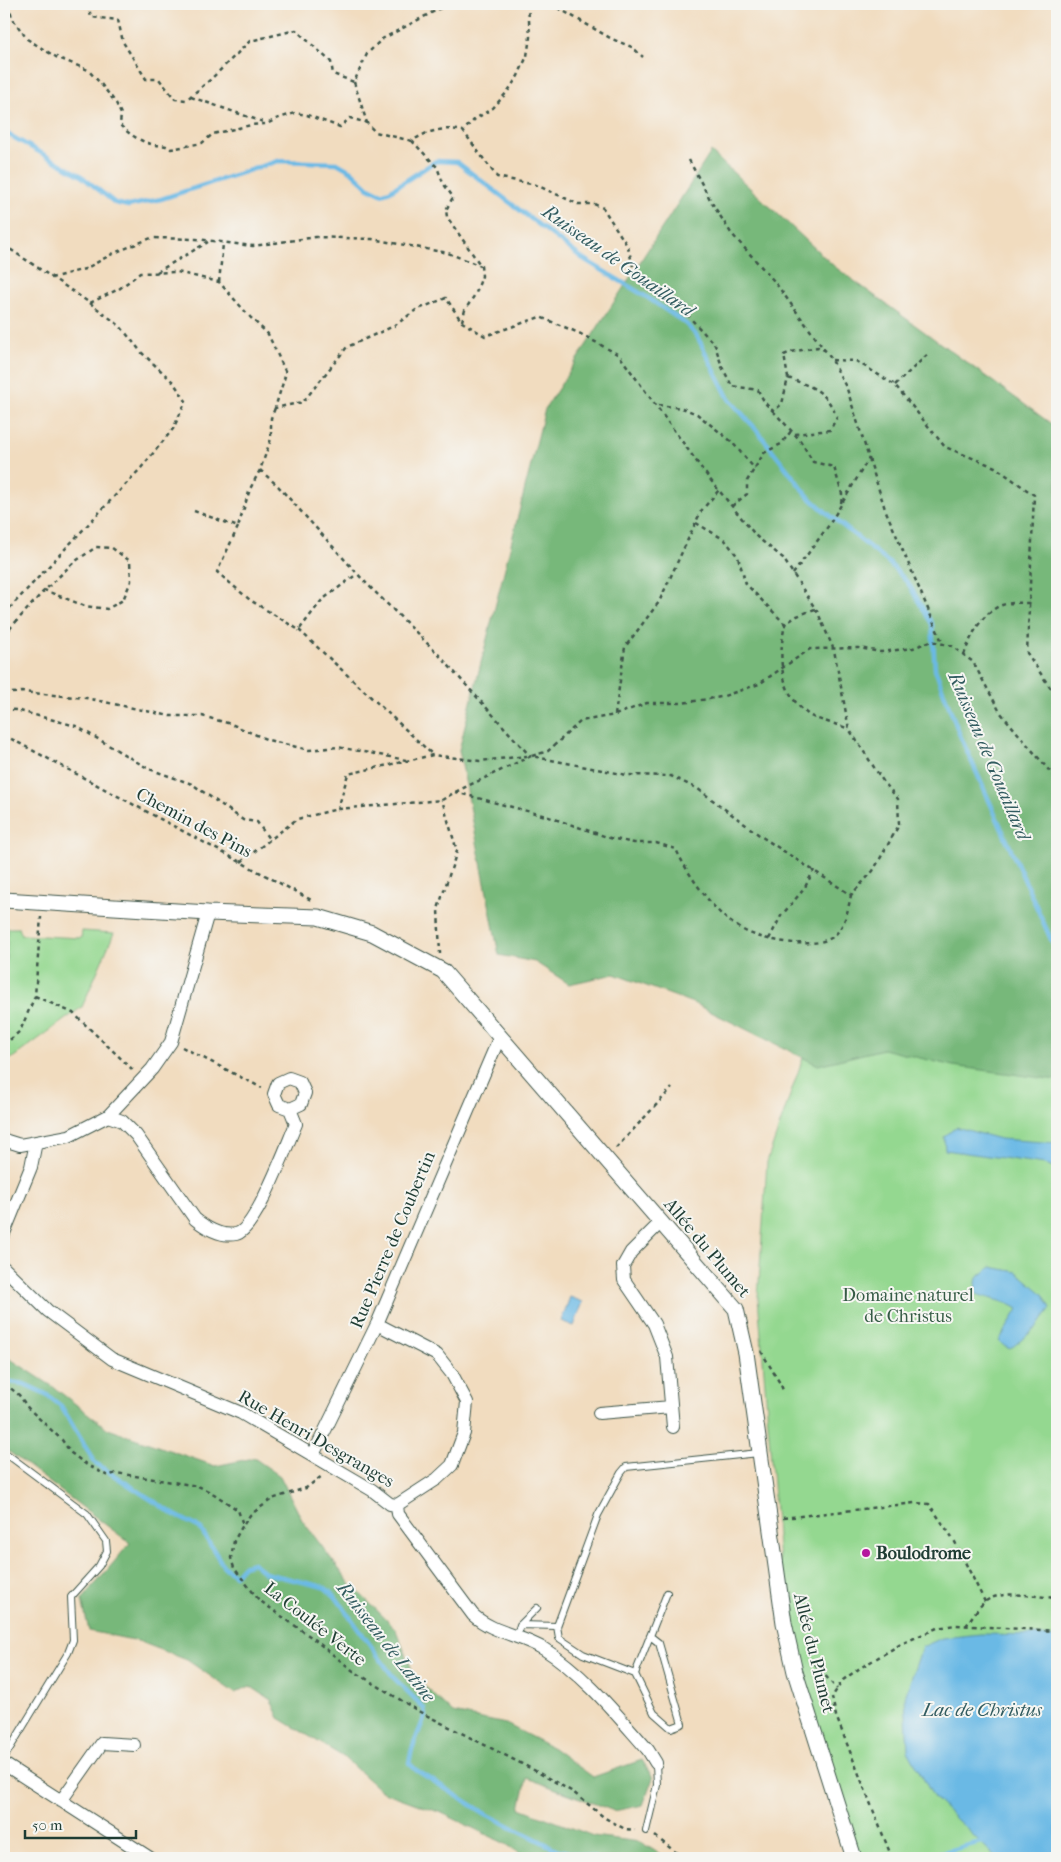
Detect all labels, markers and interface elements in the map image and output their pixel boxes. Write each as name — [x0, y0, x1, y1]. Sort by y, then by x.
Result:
water label: Ruisseau de Gouaillard — [536, 199, 700, 323]
water label: Ruisseau de Gouaillard — [943, 667, 1035, 845]
street label: Chemin des Pins — [133, 784, 256, 863]
street label: Rue Pierre de Coubertin — [346, 1148, 440, 1332]
street label: Allée du Plumet — [659, 1193, 755, 1302]
park label: Domaine naturel de Christus — [842, 1285, 974, 1327]
street label: Rue Henri Desgranges — [234, 1386, 398, 1492]
place label: Boulodrome — [876, 1543, 971, 1564]
marker: Boulodrome — [860, 1547, 872, 1559]
water label: Ruisseau de Latine — [331, 1576, 440, 1707]
street label: La Coulée Verte — [260, 1578, 370, 1670]
street label: Allée du Plumet — [789, 1590, 839, 1716]
water label: Lac de Christus — [920, 1699, 1043, 1721]
scale bar — [25, 1807, 136, 1839]
text: 50 m — [32, 1816, 63, 1834]

